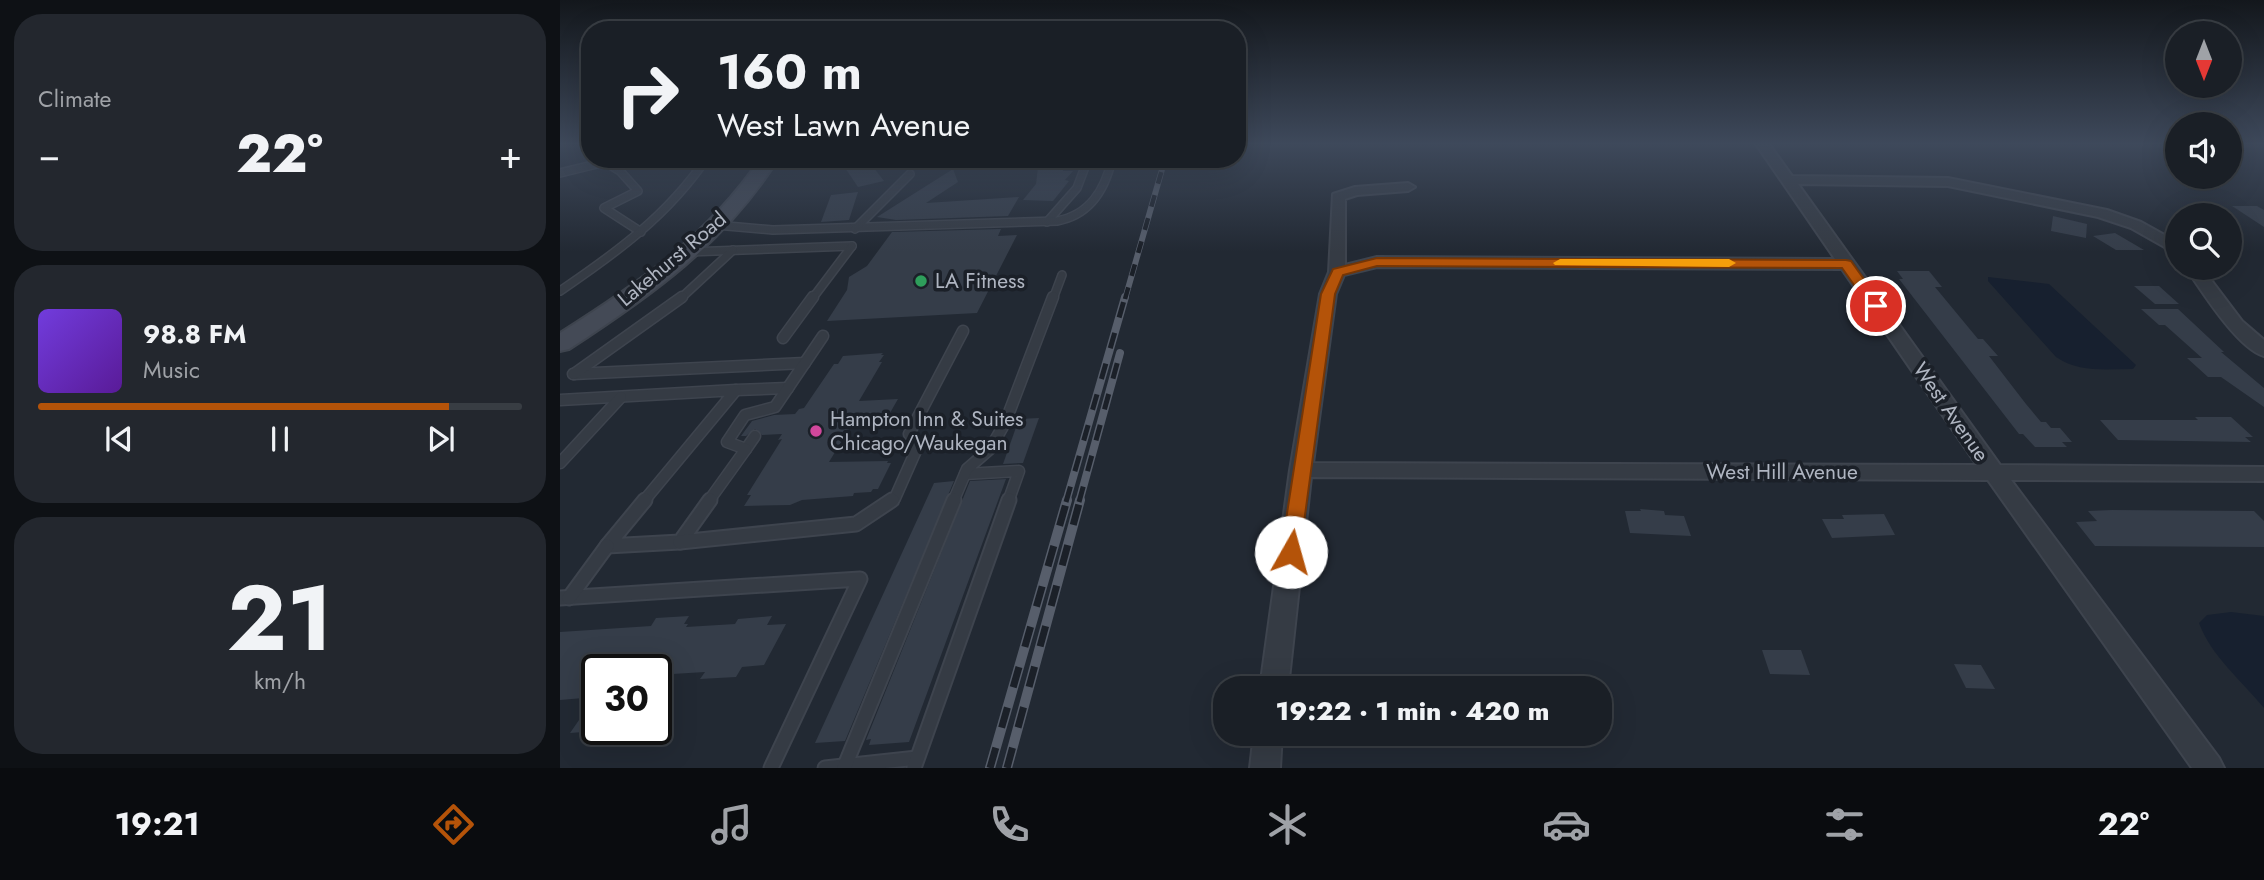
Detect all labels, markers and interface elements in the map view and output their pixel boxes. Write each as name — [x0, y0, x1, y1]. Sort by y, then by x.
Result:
north arrow — [2165, 21, 2242, 98]
map controls — [2165, 21, 2242, 280]
text: 160 m — [717, 37, 862, 107]
icon: right — [602, 49, 693, 140]
text: Climate — [38, 82, 111, 116]
text: West Lawn Avenue — [717, 102, 970, 148]
button: sound — [2165, 112, 2242, 189]
text: 22° — [236, 116, 323, 192]
text: − — [38, 127, 60, 182]
text: + — [499, 127, 522, 182]
button: search — [2165, 203, 2242, 280]
street label: Lakehurst Road — [611, 205, 733, 313]
place label: LA Fitness — [935, 266, 1025, 296]
marker: LA Fitness — [913, 273, 929, 289]
pin — [1846, 276, 1906, 336]
icon: arrive — [1857, 287, 1895, 325]
text: 98.8 FM — [143, 315, 246, 353]
text: Music — [143, 353, 200, 387]
street label: West Avenue — [1906, 356, 1996, 468]
place label: Hampton Inn & Suites Chicago/Waukegan — [830, 404, 1024, 458]
icon: previous — [100, 420, 138, 458]
icon: pause — [261, 420, 299, 458]
icon: next — [422, 420, 460, 458]
marker: Hampton Inn & Suites Chicago/Waukegan — [808, 423, 824, 439]
street label: West Hill Avenue — [1706, 457, 1858, 487]
position arrow — [1254, 515, 1328, 589]
text: 21 — [227, 553, 333, 684]
speed limit sign: 30 — [581, 654, 672, 745]
text: km/h — [254, 664, 306, 698]
text: 19:22 · 1 min · 420 m — [1276, 692, 1549, 730]
icon: directions — [429, 800, 478, 849]
icon: music — [707, 800, 756, 849]
icon: phone — [985, 800, 1034, 849]
icon: climate — [1263, 800, 1312, 849]
icon: car — [1542, 800, 1591, 849]
icon: filters — [1820, 800, 1869, 849]
text: 19:21 — [115, 801, 200, 847]
text: 22° — [2098, 801, 2149, 847]

